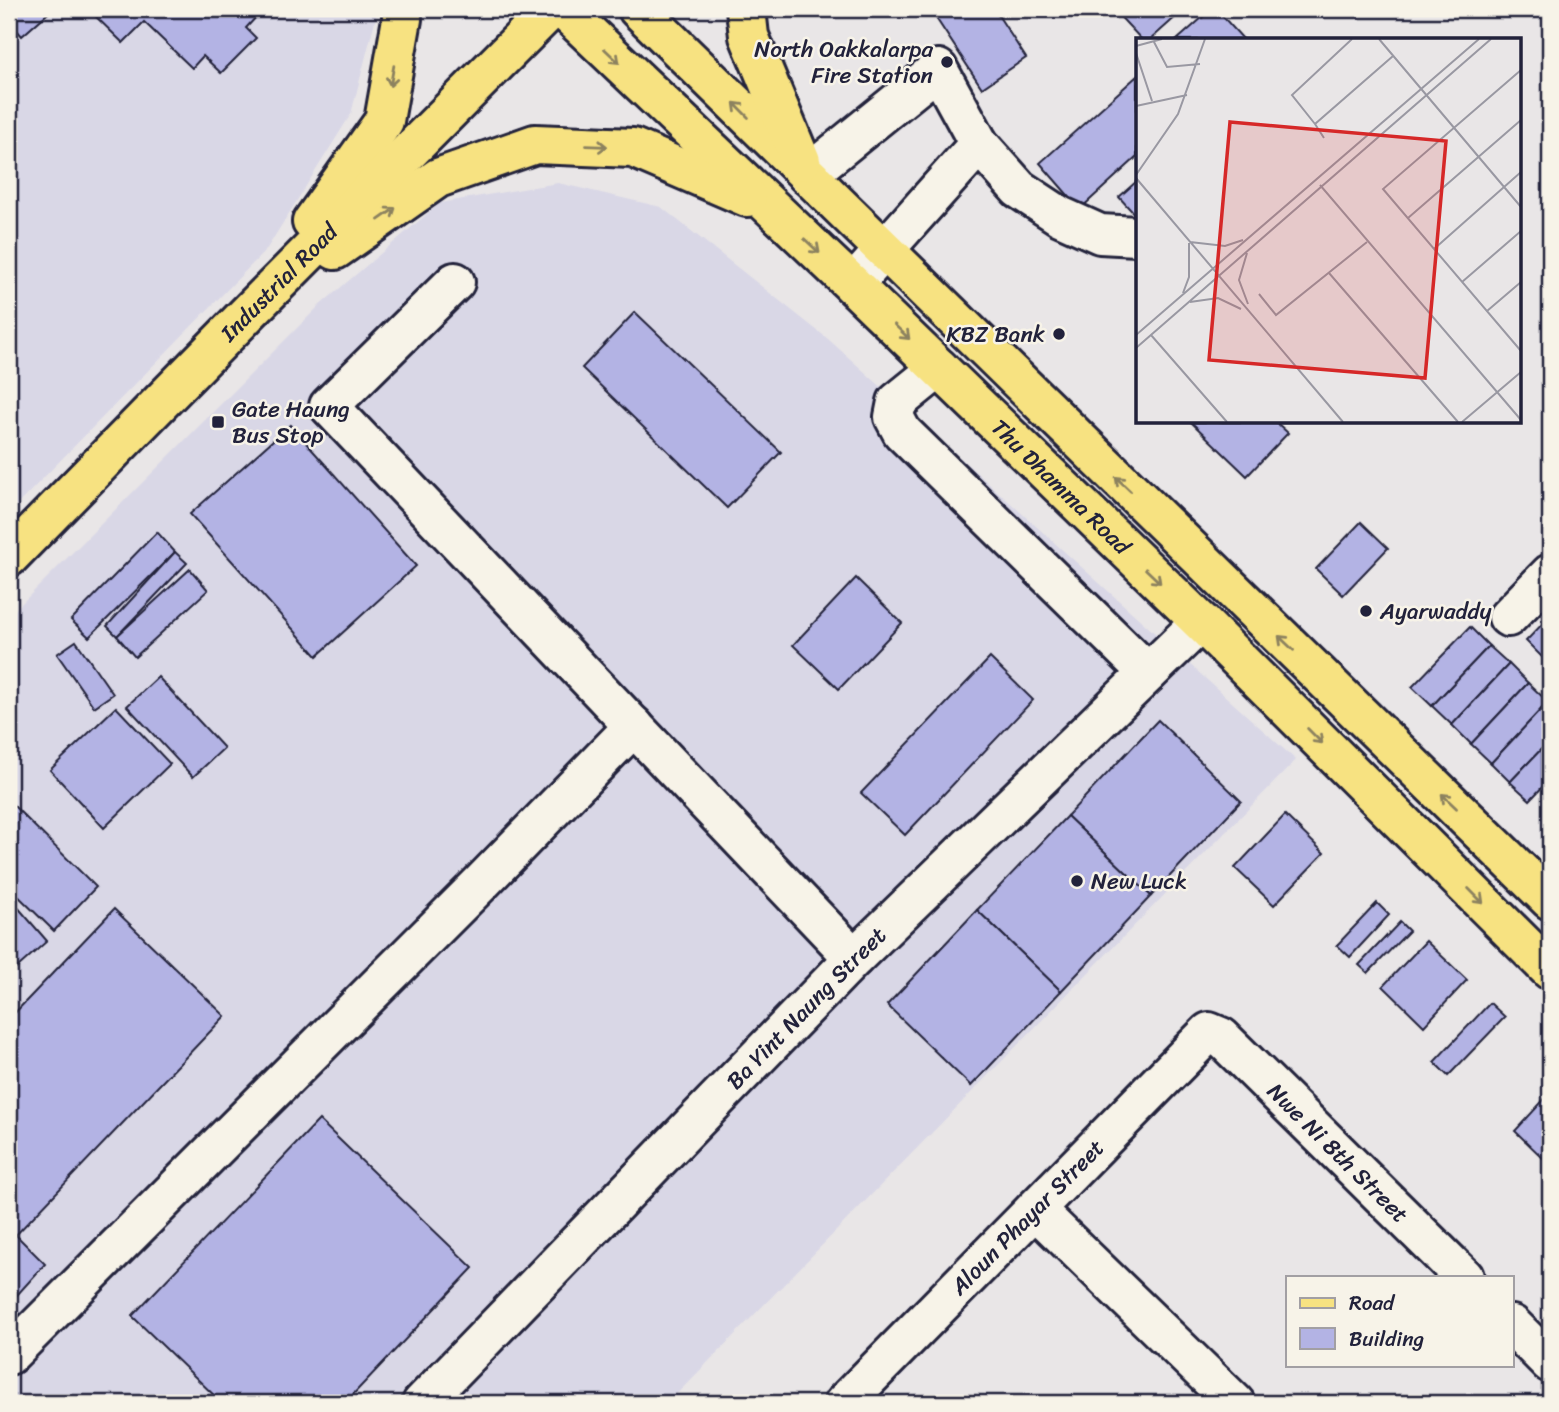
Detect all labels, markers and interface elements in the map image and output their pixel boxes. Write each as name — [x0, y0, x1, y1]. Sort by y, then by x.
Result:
place label: North Oakkalarpa Fire Station — [754, 29, 933, 96]
inset map — [1136, 38, 1520, 424]
one-way arrow — [603, 47, 620, 64]
marker: North Oakkalarpa Fire Station — [939, 54, 955, 70]
one-way arrow — [385, 64, 398, 87]
one-way arrow — [733, 102, 750, 119]
one-way arrow — [585, 140, 608, 153]
one-way arrow — [377, 207, 396, 221]
street label: Industrial Road — [209, 212, 349, 352]
one-way arrow — [803, 238, 820, 255]
place label: KBZ Bank — [946, 314, 1045, 355]
one-way arrow — [893, 324, 910, 341]
marker: KBZ Bank — [1051, 326, 1067, 342]
place label: Gate Haung Bus Stop — [232, 389, 350, 456]
street label: Thu Dhamma Road — [981, 408, 1142, 566]
marker: Gate Haung Bus Stop — [210, 414, 226, 430]
one-way arrow — [1115, 475, 1132, 492]
one-way arrow — [1144, 567, 1161, 584]
place label: Ayarwaddy — [1379, 591, 1492, 632]
marker: Ayarwaddy — [1358, 603, 1374, 619]
one-way arrow — [1278, 634, 1295, 651]
one-way arrow — [1306, 727, 1323, 744]
one-way arrow — [1441, 793, 1458, 810]
place label: New Luck — [1091, 861, 1187, 902]
marker: New Luck — [1069, 873, 1085, 889]
one-way arrow — [1467, 888, 1484, 905]
street label: Ba Yint Naung Street — [716, 916, 896, 1099]
street label: Nwe Ni 8th Street — [1257, 1072, 1419, 1233]
street label: Aloun Phayar Street — [939, 1129, 1114, 1306]
legend — [1286, 1276, 1514, 1366]
text: Road — [1349, 1284, 1396, 1322]
text: Building — [1349, 1320, 1425, 1358]

